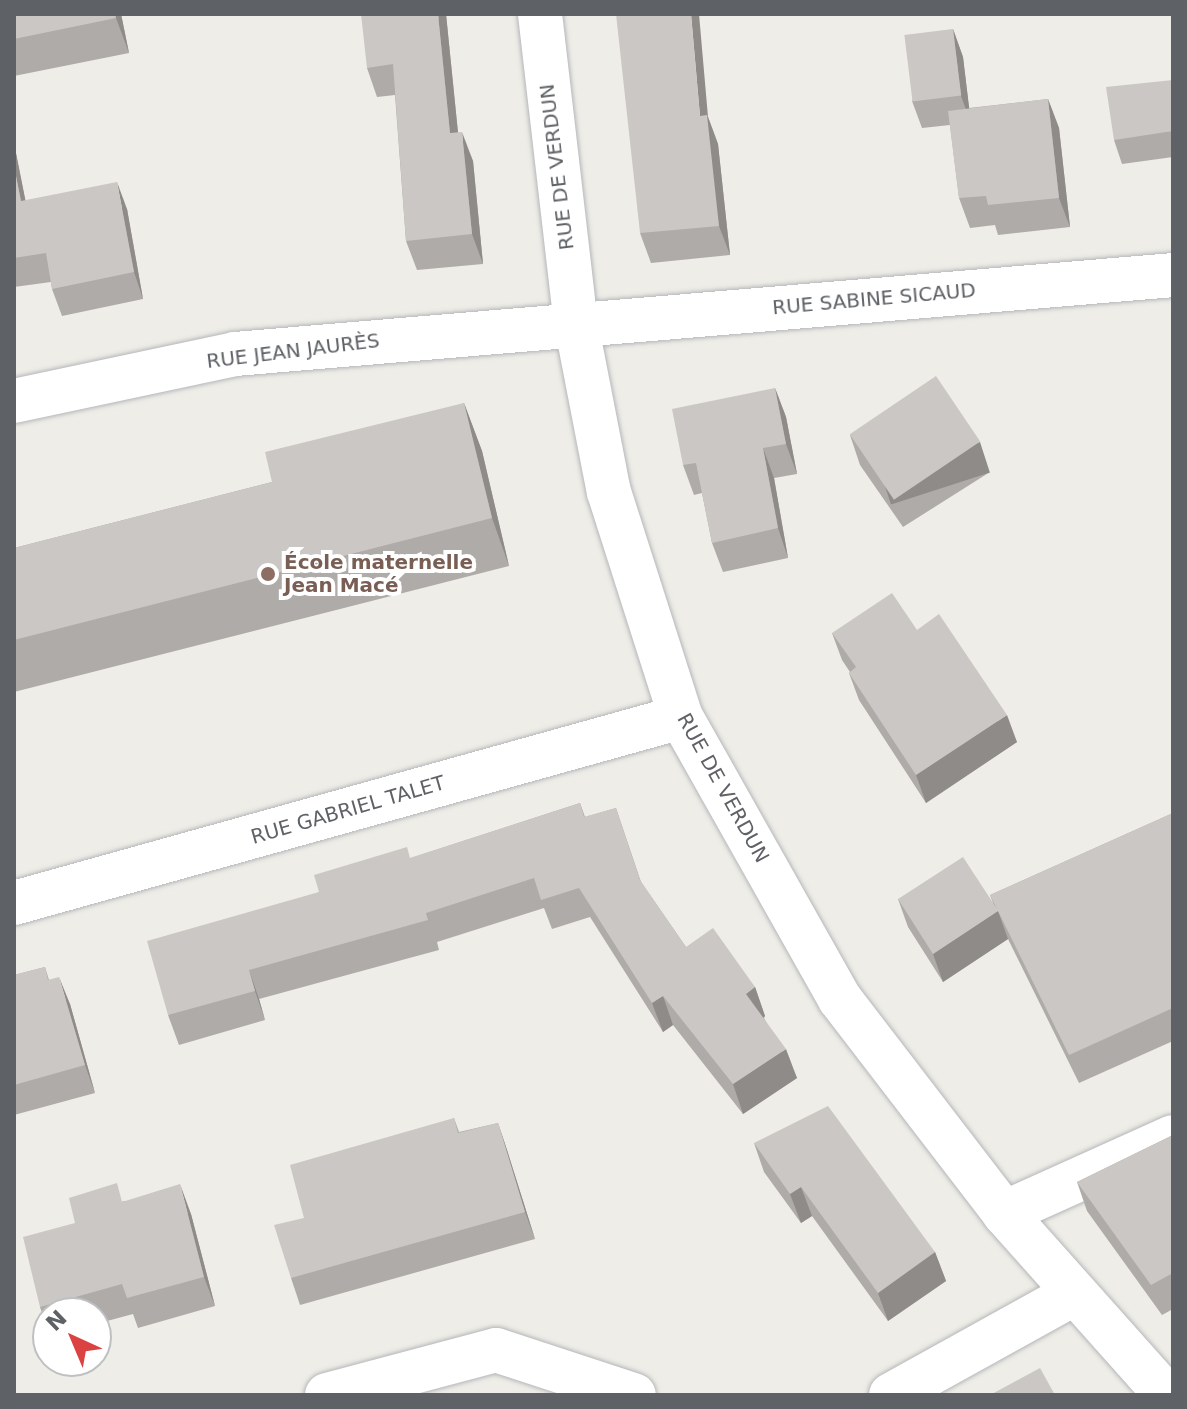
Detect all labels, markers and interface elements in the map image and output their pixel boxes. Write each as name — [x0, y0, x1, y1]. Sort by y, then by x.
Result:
street label: RUE DE VERDUN — [535, 83, 579, 251]
street label: RUE SABINE SICAUD — [771, 278, 977, 320]
street label: RUE JEAN JAURÈS — [205, 328, 381, 374]
place label: École maternelle Jean Macé — [284, 550, 473, 597]
marker: École maternelle Jean Macé — [259, 565, 277, 583]
street label: RUE DE VERDUN — [672, 709, 774, 867]
street label: RUE GABRIEL TALET — [248, 771, 448, 849]
north arrow — [32, 1297, 112, 1377]
text: N — [41, 1305, 72, 1336]

